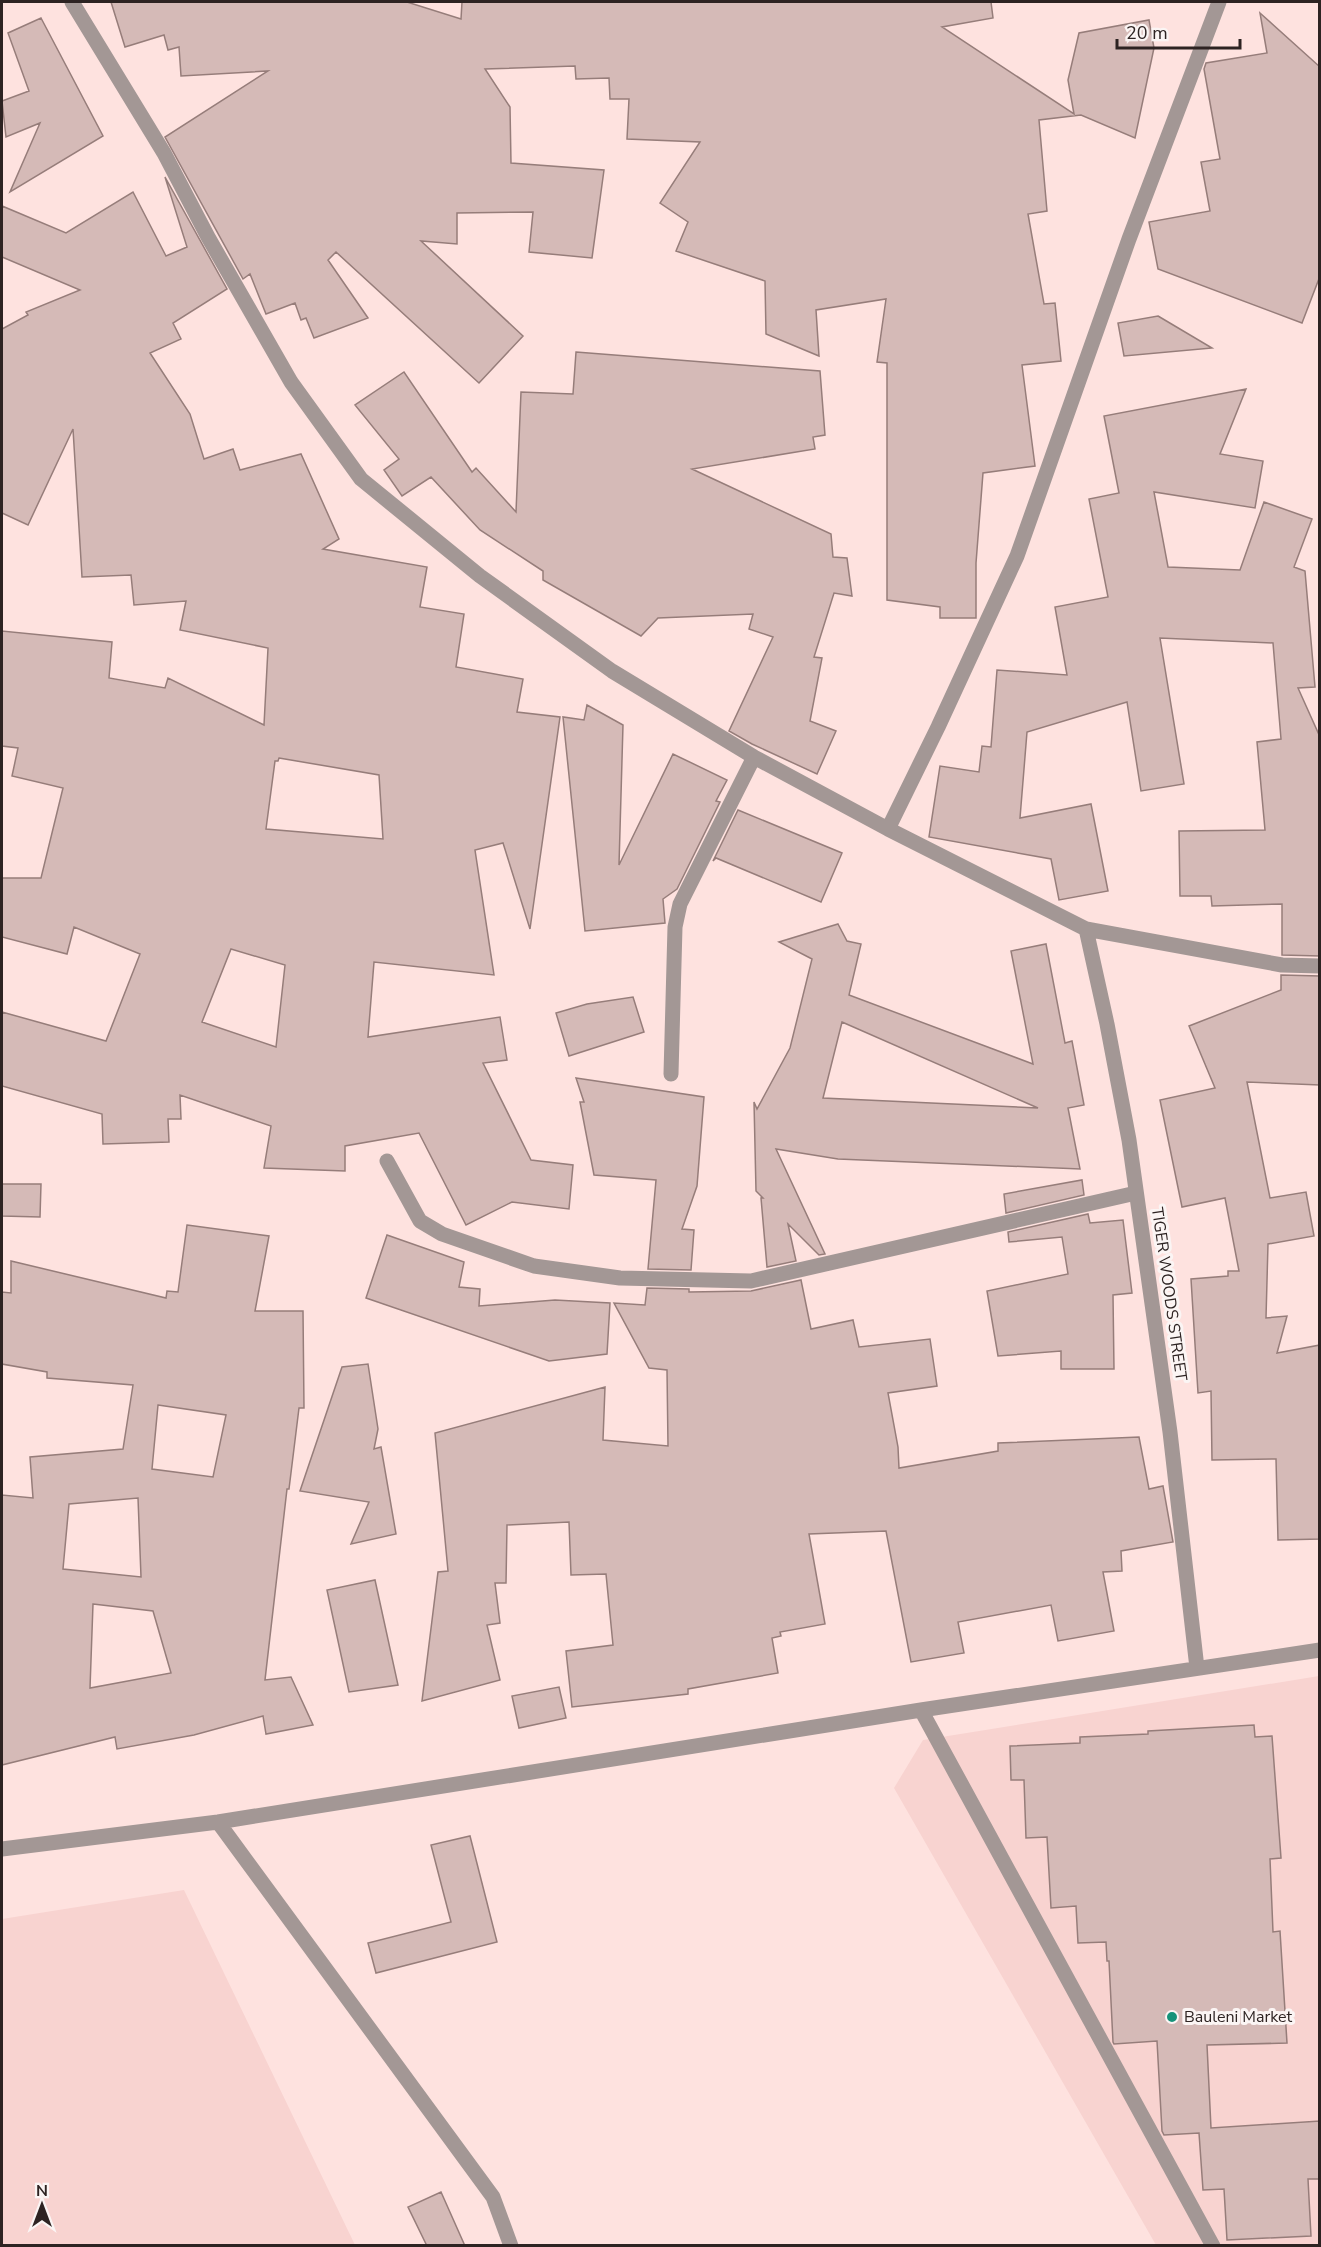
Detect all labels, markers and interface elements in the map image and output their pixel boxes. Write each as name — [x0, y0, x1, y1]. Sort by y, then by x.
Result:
scale bar — [1117, 12, 1240, 50]
text: 20 m — [1126, 21, 1168, 45]
street label: TIGER WOODS STREET — [1146, 1206, 1192, 1383]
place label: Bauleni Market — [1184, 2006, 1293, 2028]
marker: Bauleni Market — [1165, 2010, 1179, 2024]
north arrow — [12, 2175, 72, 2235]
text: N — [36, 2180, 48, 2202]

